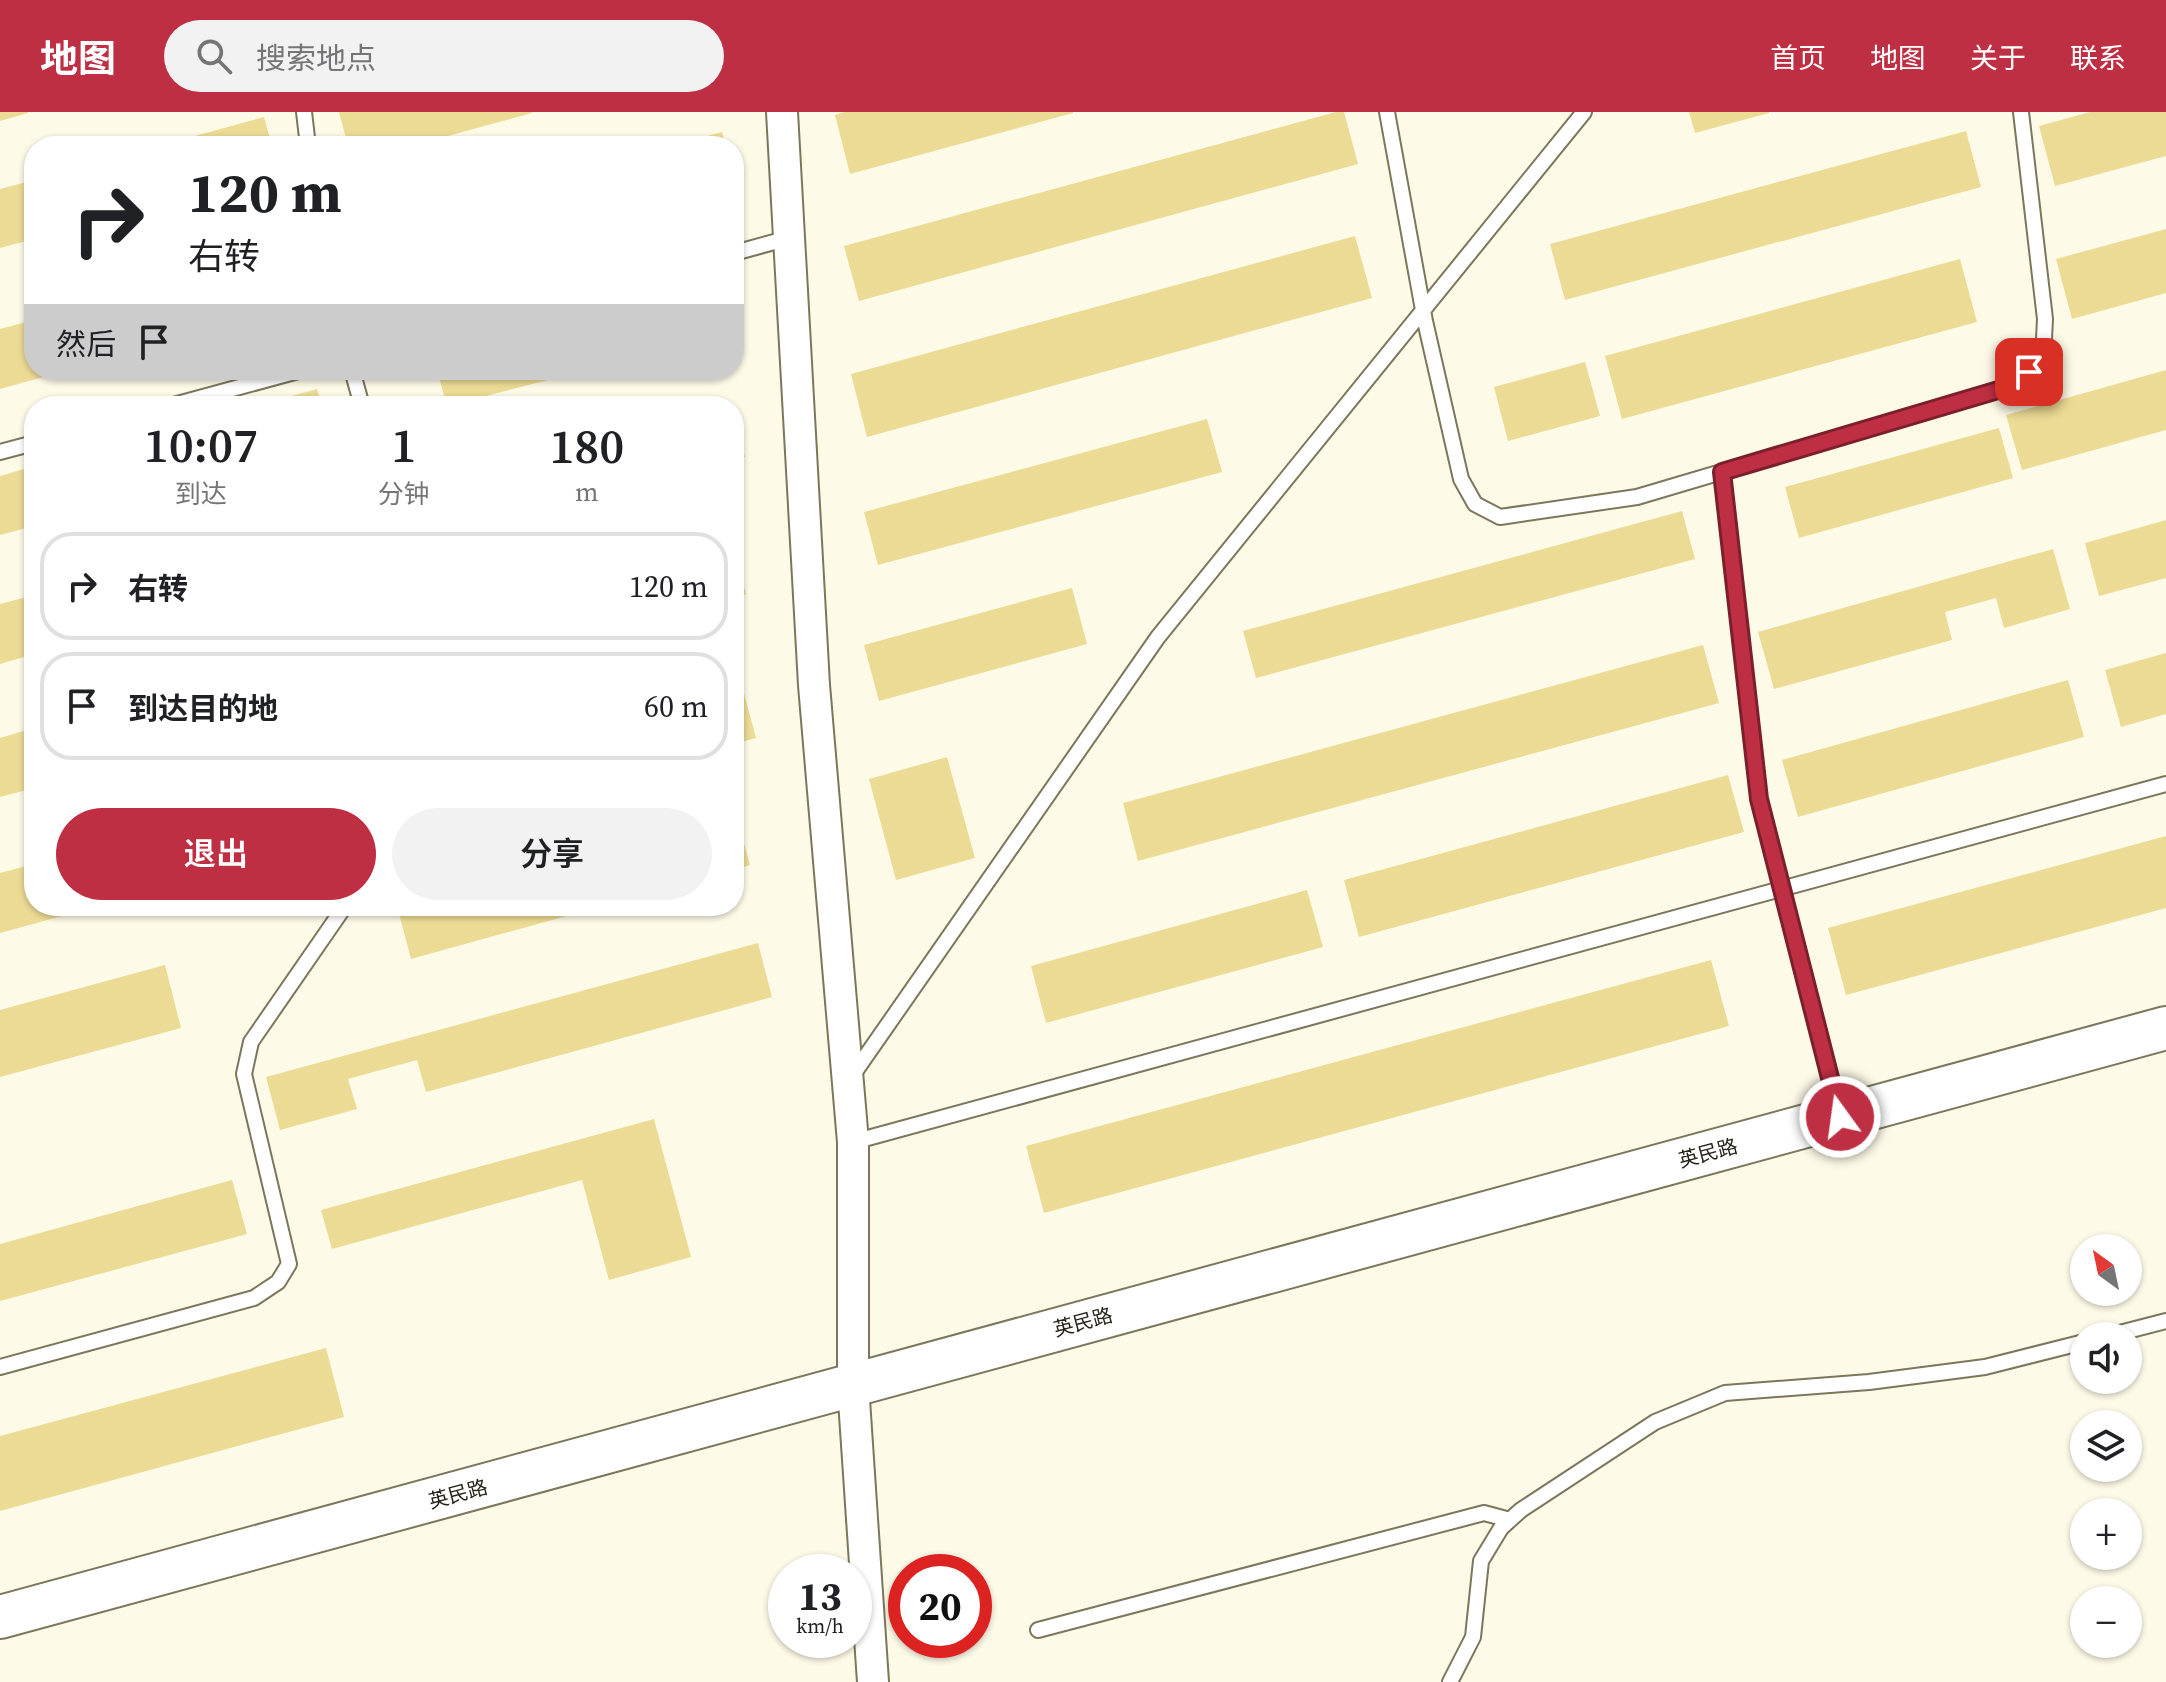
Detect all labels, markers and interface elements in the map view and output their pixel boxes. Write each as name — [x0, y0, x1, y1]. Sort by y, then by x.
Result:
search box — [164, 20, 724, 92]
text: 地图 — [40, 33, 116, 85]
icon: search — [192, 34, 236, 78]
text: 搜索地点 — [256, 38, 376, 79]
text: 首页 — [1770, 39, 1826, 77]
text: 地图 — [1870, 39, 1926, 77]
text: 关于 — [1970, 39, 2026, 77]
text: 联系 — [2070, 39, 2126, 77]
text: 120 m — [188, 154, 342, 231]
icon: right — [56, 168, 160, 272]
text: 右转 — [188, 232, 260, 281]
icon: arrive — [132, 320, 176, 364]
text: 然后 — [56, 324, 116, 365]
pin — [1995, 338, 2063, 406]
icon: arrive — [2007, 350, 2051, 394]
text: 10:07 — [144, 412, 258, 478]
text: 1 — [391, 412, 416, 478]
text: 180 — [549, 413, 624, 479]
text: m — [575, 474, 599, 510]
text: 到达 — [175, 476, 227, 512]
text: 分钟 — [378, 476, 430, 512]
icon: right — [60, 564, 104, 608]
text: 120 m — [629, 566, 708, 607]
text: 右转 — [128, 568, 188, 609]
icon: arrive — [60, 684, 104, 728]
text: 60 m — [644, 686, 708, 727]
text: 到达目的地 — [128, 688, 278, 729]
button: 退出 — [56, 808, 376, 900]
button: 分享 — [392, 808, 712, 900]
position arrow — [1798, 1075, 1882, 1159]
street label: 英民路 — [1675, 1132, 1741, 1174]
north arrow — [2070, 1234, 2142, 1306]
map controls — [2070, 1234, 2142, 1658]
street label: 英民路 — [1050, 1301, 1116, 1343]
button: sound — [2070, 1322, 2142, 1394]
button: layers — [2070, 1410, 2142, 1482]
street label: 英民路 — [425, 1473, 491, 1515]
button: + — [2070, 1498, 2142, 1570]
speed limit sign: 20 — [888, 1554, 992, 1658]
text: 13 — [798, 1569, 842, 1623]
button: − — [2070, 1586, 2142, 1658]
text: km/h — [796, 1612, 844, 1640]

